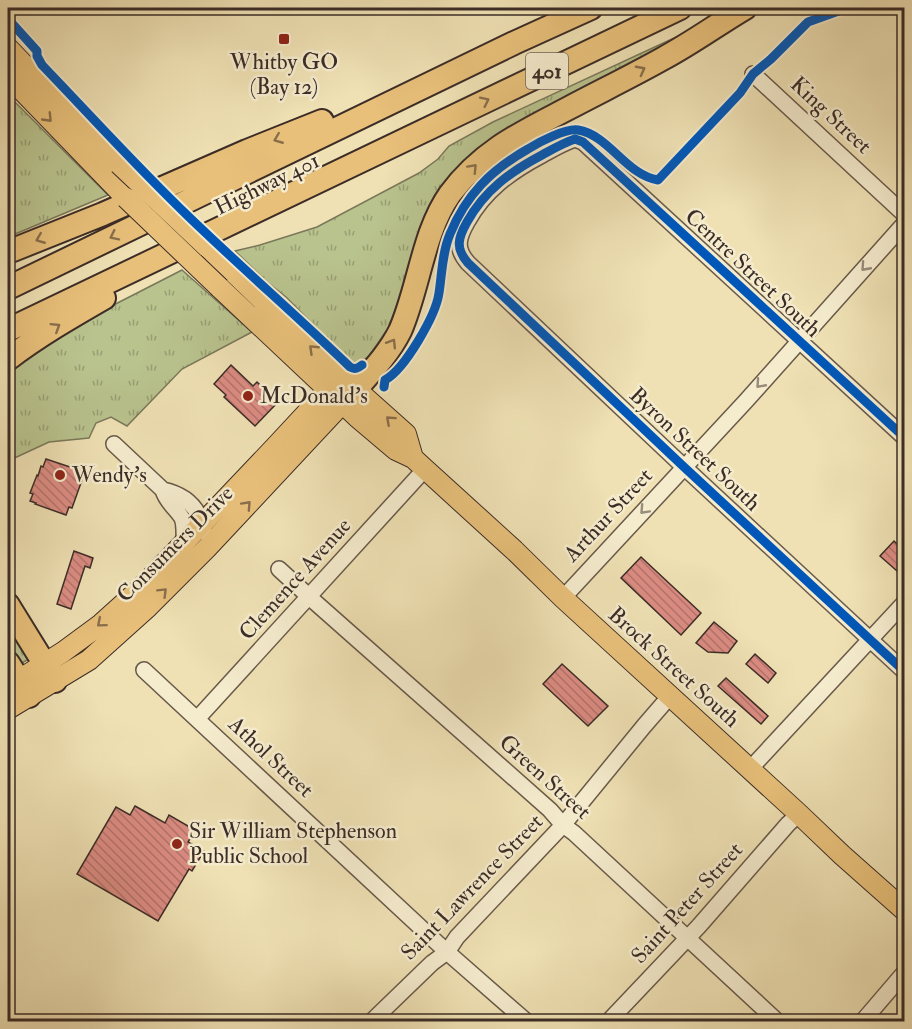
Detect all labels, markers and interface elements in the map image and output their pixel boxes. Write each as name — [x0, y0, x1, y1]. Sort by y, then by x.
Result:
marker: Whitby GO (Bay 12) — [277, 32, 291, 46]
place label: Whitby GO (Bay 12) — [229, 48, 338, 101]
road number: 401 — [526, 53, 568, 89]
one-way arrow — [634, 66, 645, 77]
street label: King Street — [784, 70, 878, 160]
one-way arrow — [478, 97, 489, 109]
one-way arrow — [41, 110, 52, 121]
one-way arrow — [273, 132, 284, 144]
street label: Highway 401 — [210, 147, 324, 221]
one-way arrow — [466, 165, 477, 175]
street label: Centre Street South — [679, 203, 827, 344]
one-way arrow — [110, 229, 121, 241]
one-way arrow — [35, 232, 46, 245]
one-way arrow — [861, 260, 872, 271]
one-way arrow — [50, 322, 60, 334]
one-way arrow — [385, 339, 397, 349]
one-way arrow — [309, 345, 320, 356]
one-way arrow — [756, 377, 767, 388]
street label: Byron Street South — [624, 381, 767, 517]
place label: McDonald's — [260, 382, 368, 410]
marker: McDonald's — [241, 389, 255, 403]
one-way arrow — [386, 416, 397, 427]
place label: Wendy's — [71, 461, 147, 489]
street label: Arthur Street — [557, 462, 658, 568]
marker: Wendy's — [53, 468, 67, 482]
street label: Consumers Drive — [111, 480, 239, 608]
one-way arrow — [240, 502, 251, 512]
one-way arrow — [640, 503, 651, 513]
street label: Clemence Avenue — [233, 512, 357, 646]
one-way arrow — [156, 588, 167, 599]
street label: Brock Street South — [602, 601, 746, 734]
one-way arrow — [97, 616, 108, 627]
street label: Athol Street — [222, 710, 319, 804]
street label: Green Street — [493, 728, 597, 826]
street label: Saint Lawrence Street — [395, 808, 549, 966]
place label: Sir William Stephenson Public School — [189, 817, 397, 870]
street label: Saint Peter Street — [625, 836, 749, 970]
marker: Sir William Stephenson Public School — [170, 837, 184, 851]

